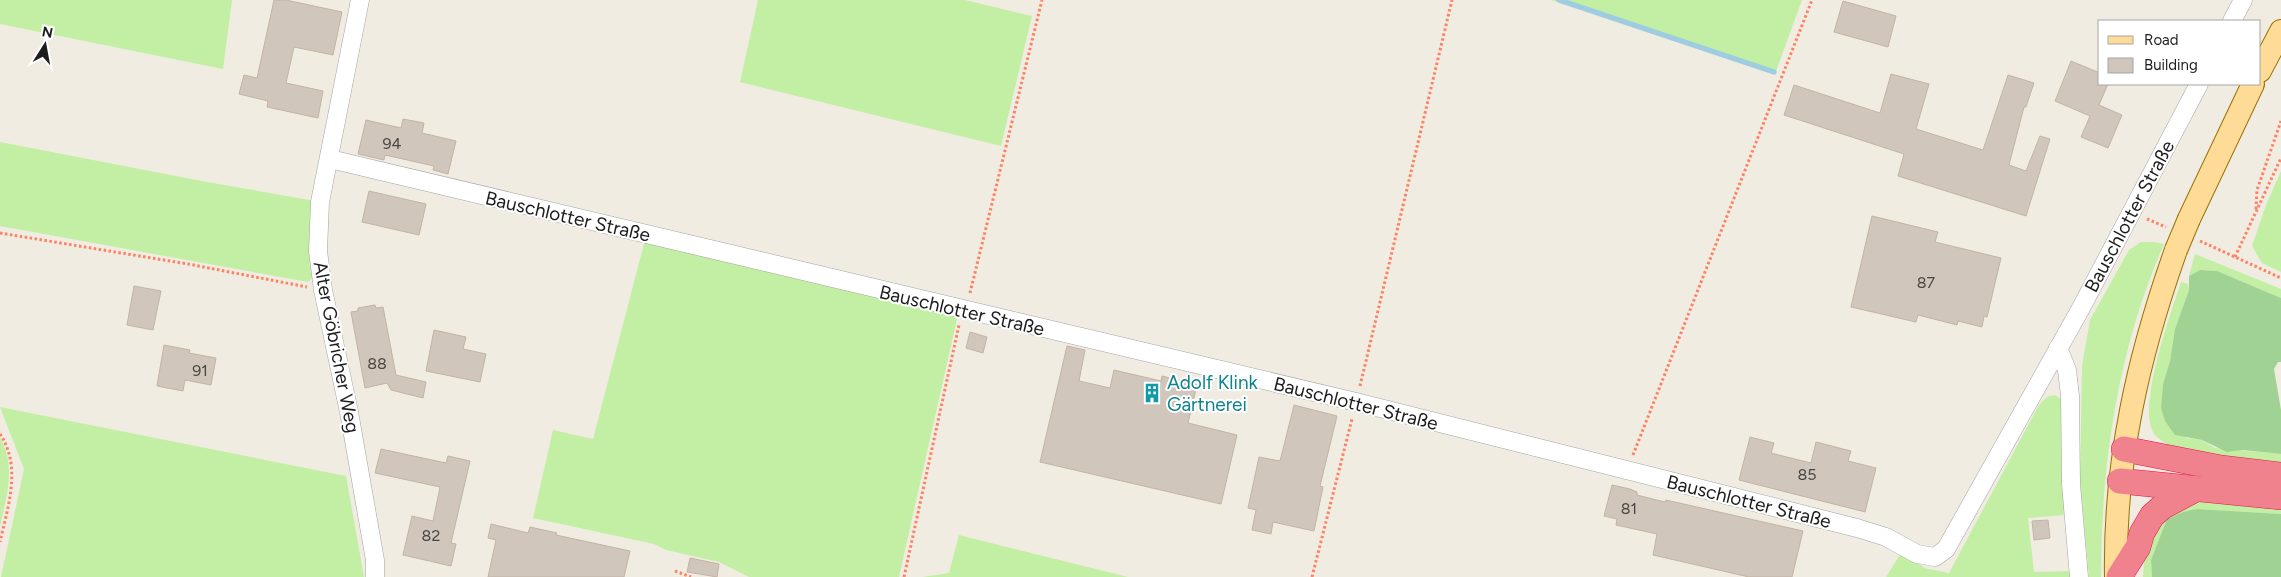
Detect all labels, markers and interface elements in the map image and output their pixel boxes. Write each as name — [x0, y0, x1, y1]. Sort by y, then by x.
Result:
north arrow — [20, 20, 70, 70]
legend — [2098, 20, 2261, 85]
text: N — [40, 23, 54, 42]
text: Road — [2144, 31, 2179, 49]
text: Building — [2144, 56, 2198, 74]
house number: 94 — [383, 134, 402, 153]
street label: Bauschlotter Straße — [2080, 136, 2179, 296]
street label: Bauschlotter Straße — [483, 186, 653, 247]
street label: Alter Göbricher Weg — [309, 259, 364, 435]
house number: 87 — [1917, 273, 1936, 292]
street label: Bauschlotter Straße — [877, 280, 1047, 341]
house number: 88 — [367, 354, 387, 373]
house number: 91 — [192, 361, 208, 380]
place label: Adolf Klink Gärtnerei — [1167, 371, 1259, 416]
street label: Bauschlotter Straße — [1271, 372, 1441, 435]
building icon: Adolf Klink Gärtnerei — [1141, 382, 1163, 404]
house number: 85 — [1797, 465, 1817, 484]
street label: Bauschlotter Straße — [1664, 470, 1834, 533]
house number: 81 — [1621, 499, 1637, 518]
house number: 82 — [422, 526, 440, 545]

